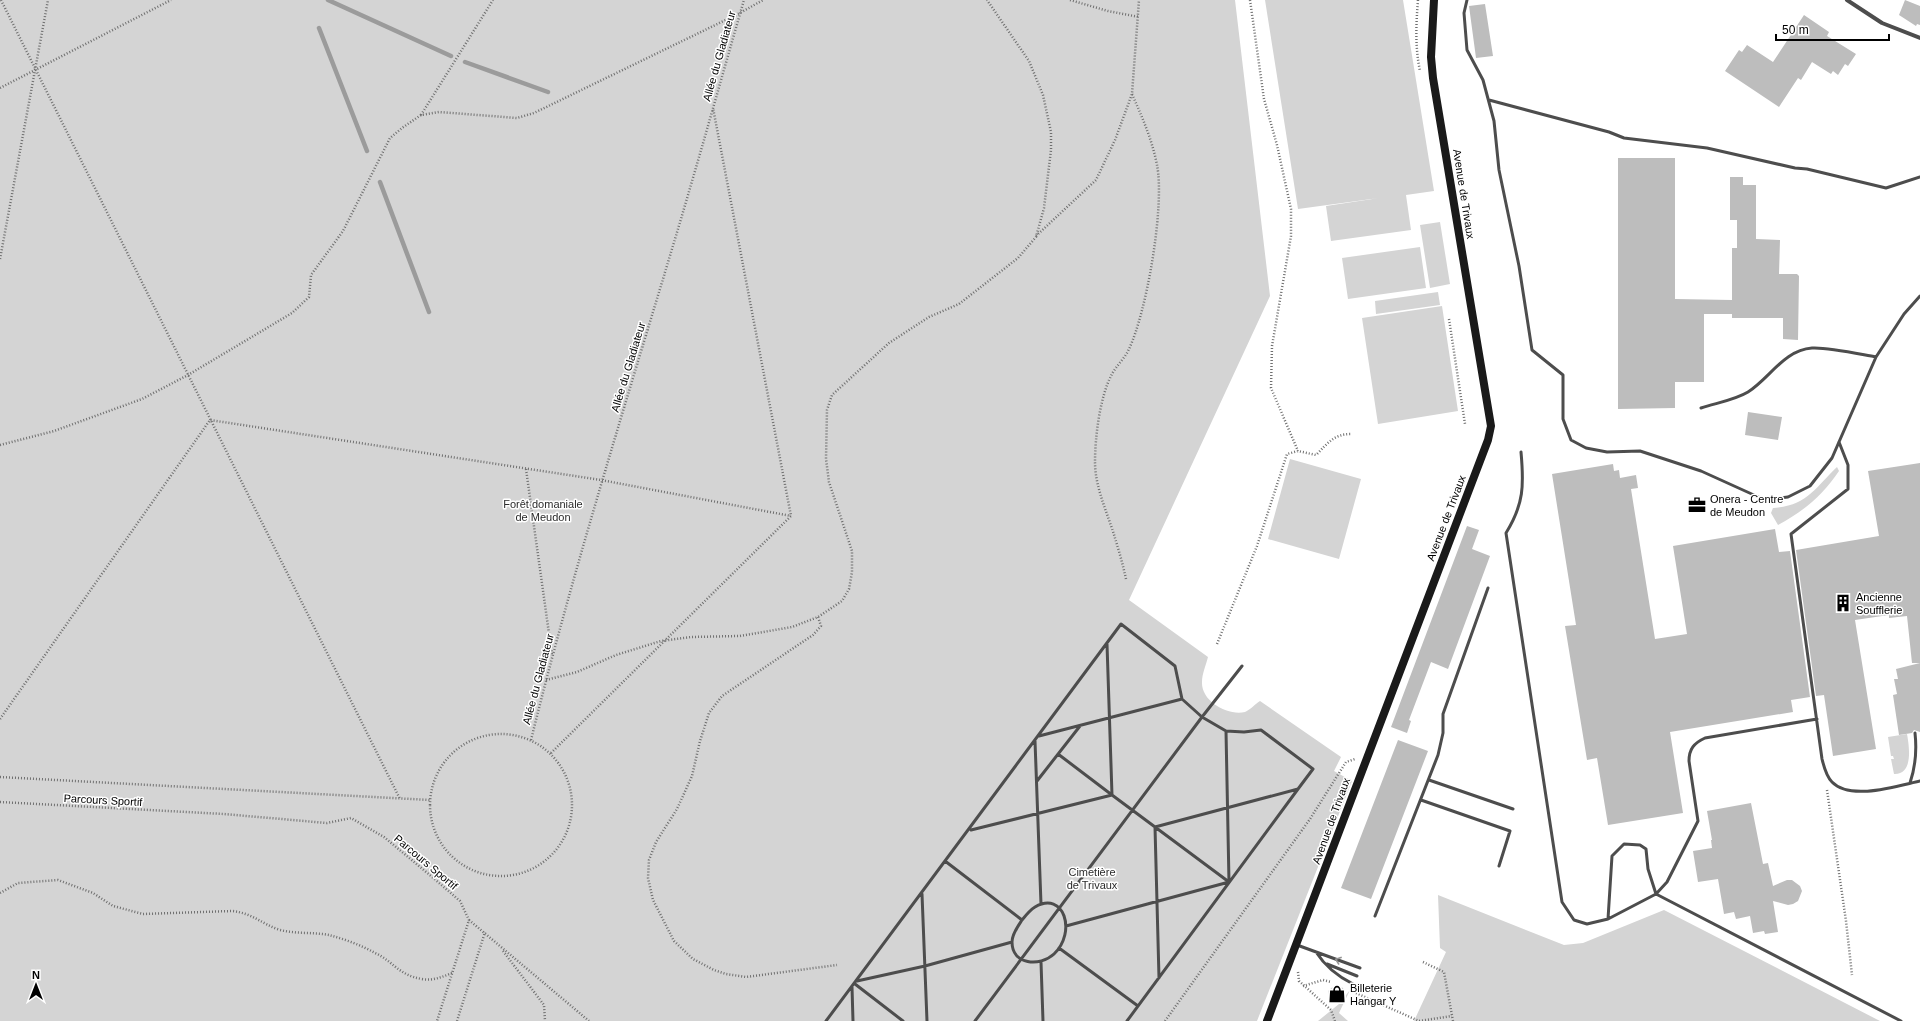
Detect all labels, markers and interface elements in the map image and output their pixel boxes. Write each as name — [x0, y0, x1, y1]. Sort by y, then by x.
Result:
street label: Allée du Gladiateur — [700, 9, 738, 103]
scale bar — [1776, 16, 1889, 42]
text: 50 m — [1782, 23, 1809, 37]
street label: Avenue de Trivaux — [1451, 148, 1477, 240]
street label: Allée du Gladiateur — [609, 320, 648, 413]
street label: Avenue de Trivaux — [1424, 473, 1468, 563]
place label: Onera - Centre de Meudon — [1710, 493, 1783, 518]
office icon: Onera - Centre de Meudon — [1687, 495, 1707, 515]
park label: Forêt domaniale de Meudon — [503, 498, 583, 523]
place label: Ancienne Soufflerie — [1856, 591, 1902, 616]
building icon: Ancienne Soufflerie — [1833, 593, 1853, 613]
street label: Allée du Gladiateur — [520, 632, 556, 726]
street label: Avenue de Trivaux — [1310, 776, 1352, 866]
street label: Parcours Sportif — [63, 792, 144, 808]
street label: Parcours Sportif — [392, 832, 461, 893]
park label: Cimetière de Trivaux — [1067, 866, 1118, 891]
one-way arrow — [1334, 956, 1341, 964]
north arrow — [16, 965, 56, 1005]
text: N — [32, 969, 40, 981]
place label: Billeterie Hangar Y — [1350, 982, 1397, 1007]
shop icon: Billeterie Hangar Y — [1327, 984, 1347, 1004]

